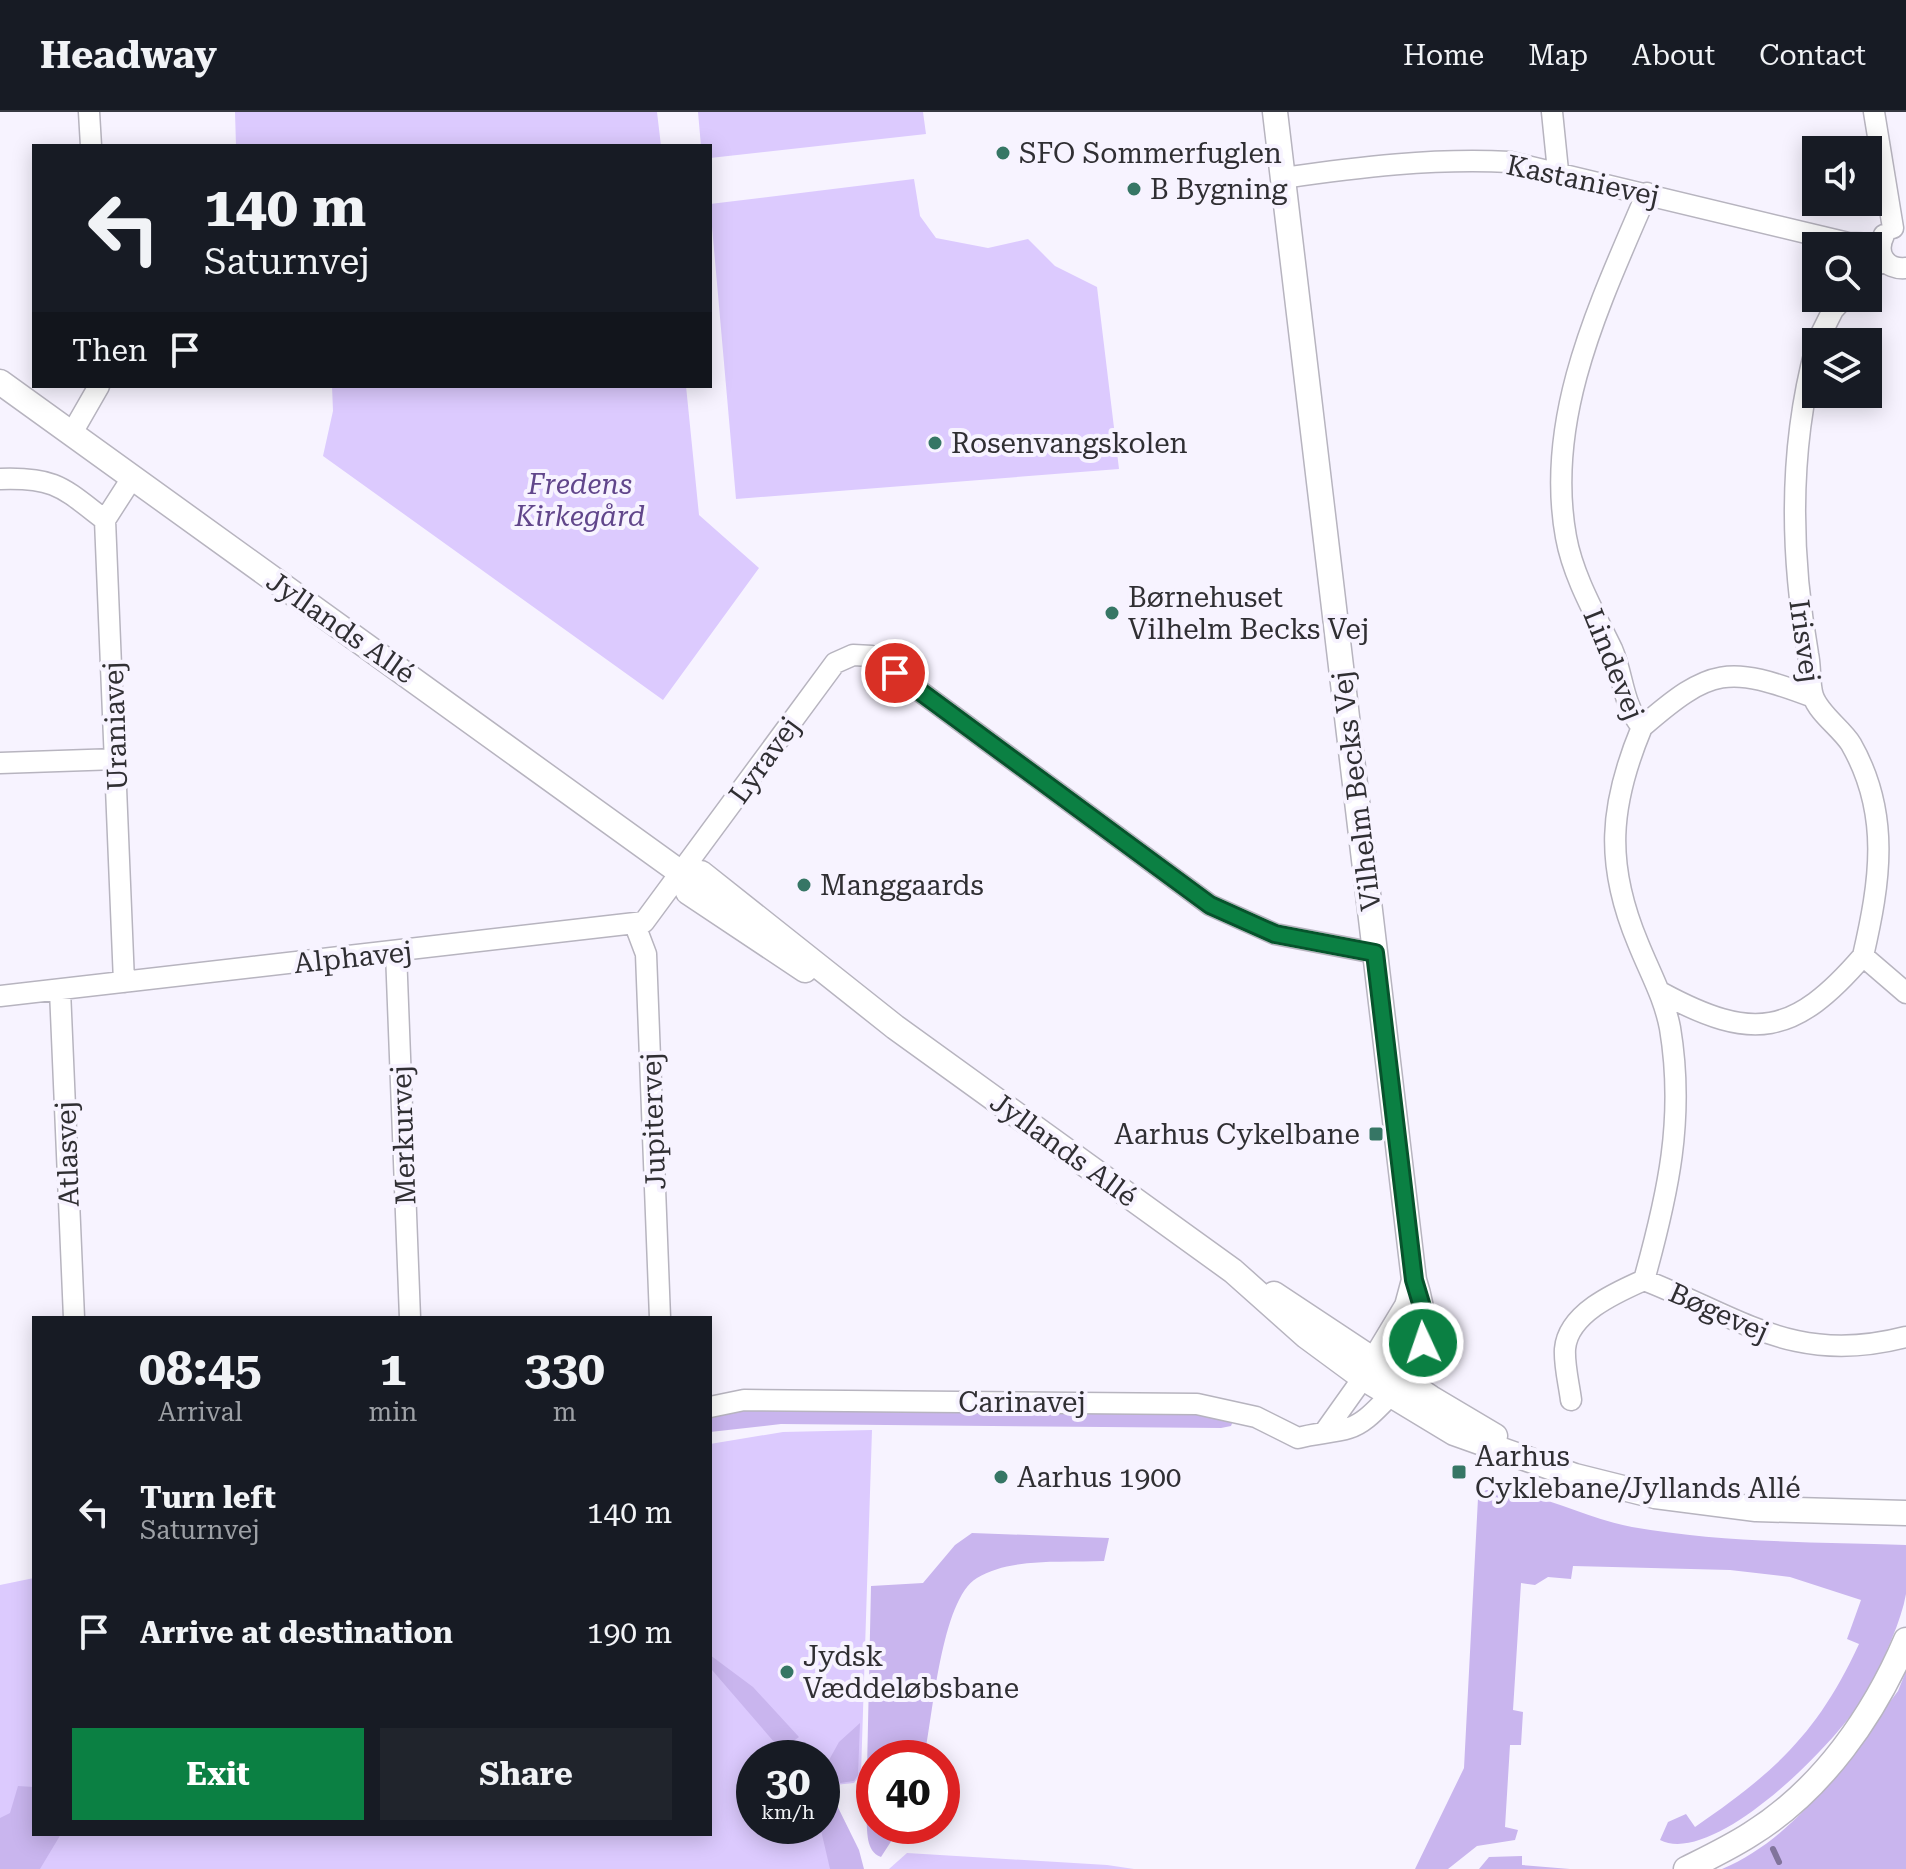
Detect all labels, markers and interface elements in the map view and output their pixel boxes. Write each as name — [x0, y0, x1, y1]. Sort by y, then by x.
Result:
text: Headway — [40, 33, 217, 77]
text: Home — [1403, 39, 1484, 72]
text: Map — [1528, 39, 1588, 72]
text: About — [1632, 39, 1715, 72]
text: Contact — [1759, 39, 1866, 72]
map controls — [1802, 136, 1882, 408]
button: sound — [1802, 136, 1882, 216]
place label: SFO Sommerfuglen — [1019, 137, 1282, 170]
marker: SFO Sommerfuglen — [994, 144, 1012, 162]
street label: Kastanievej — [1503, 148, 1662, 213]
place label: B Bygning — [1150, 173, 1287, 206]
text: 140 m — [204, 174, 366, 240]
icon: left — [72, 176, 176, 280]
marker: B Bygning — [1125, 180, 1143, 198]
button: search — [1802, 232, 1882, 312]
text: Saturnvej — [204, 241, 370, 283]
icon: arrive — [163, 328, 207, 372]
button: layers — [1802, 328, 1882, 408]
text: Then — [72, 333, 147, 368]
place label: Rosenvangskolen — [951, 427, 1188, 460]
marker: Rosenvangskolen — [926, 434, 944, 452]
park label: Fredens Kirkegård — [514, 468, 645, 533]
street label: Jyllands Allé — [260, 564, 421, 691]
place label: Børnehuset Vilhelm Becks Vej — [1128, 581, 1369, 646]
street label: Irisvej — [1782, 597, 1827, 685]
marker: Børnehuset Vilhelm Becks Vej — [1103, 604, 1121, 622]
street label: Lindevej — [1576, 604, 1651, 724]
pin — [861, 639, 929, 707]
icon: arrive — [873, 651, 917, 695]
street label: Uraniavej — [97, 661, 134, 791]
street label: Vilhelm Becks Vej — [1325, 669, 1388, 913]
street label: Lyravej — [722, 711, 807, 810]
place label: Manggaards — [820, 869, 984, 902]
marker: Manggaards — [795, 876, 813, 894]
street label: Alphavej — [292, 935, 414, 980]
street label: Jupitervej — [635, 1052, 672, 1190]
street label: Merkurvej — [385, 1065, 422, 1205]
street label: Jyllands Allé — [984, 1085, 1144, 1214]
street label: Atlasvej — [49, 1100, 86, 1208]
place label: Aarhus Cykelbane — [1114, 1118, 1360, 1151]
marker: Aarhus Cykelbane — [1367, 1125, 1385, 1143]
street label: Bøgevej — [1664, 1276, 1774, 1349]
position arrow — [1381, 1301, 1465, 1385]
text: 08:45 — [139, 1341, 262, 1397]
text: 1 — [379, 1341, 406, 1397]
text: 330 — [524, 1341, 605, 1397]
street label: Carinavej — [958, 1386, 1086, 1419]
text: Arrival — [158, 1397, 243, 1427]
text: min — [369, 1397, 417, 1427]
text: m — [553, 1397, 577, 1427]
place label: Aarhus Cyklebane/Jyllands Allé — [1475, 1440, 1801, 1505]
place label: Aarhus 1900 — [1017, 1461, 1182, 1494]
marker: Aarhus Cyklebane/Jyllands Allé — [1450, 1463, 1468, 1481]
marker: Aarhus 1900 — [992, 1468, 1010, 1486]
text: Turn left — [140, 1480, 276, 1515]
icon: left — [72, 1490, 116, 1534]
text: 140 m — [587, 1495, 672, 1530]
text: Saturnvej — [140, 1515, 260, 1545]
icon: arrive — [72, 1610, 116, 1654]
text: Arrive at destination — [140, 1615, 453, 1650]
text: 190 m — [587, 1615, 672, 1650]
place label: Jydsk Væddeløbsbane — [803, 1640, 1019, 1705]
marker: Jydsk Væddeløbsbane — [778, 1663, 796, 1681]
button: Exit — [72, 1728, 364, 1820]
button: Share — [380, 1728, 672, 1820]
speed limit sign: 40 — [856, 1740, 960, 1844]
text: 30 — [766, 1758, 810, 1805]
text: km/h — [761, 1800, 815, 1824]

